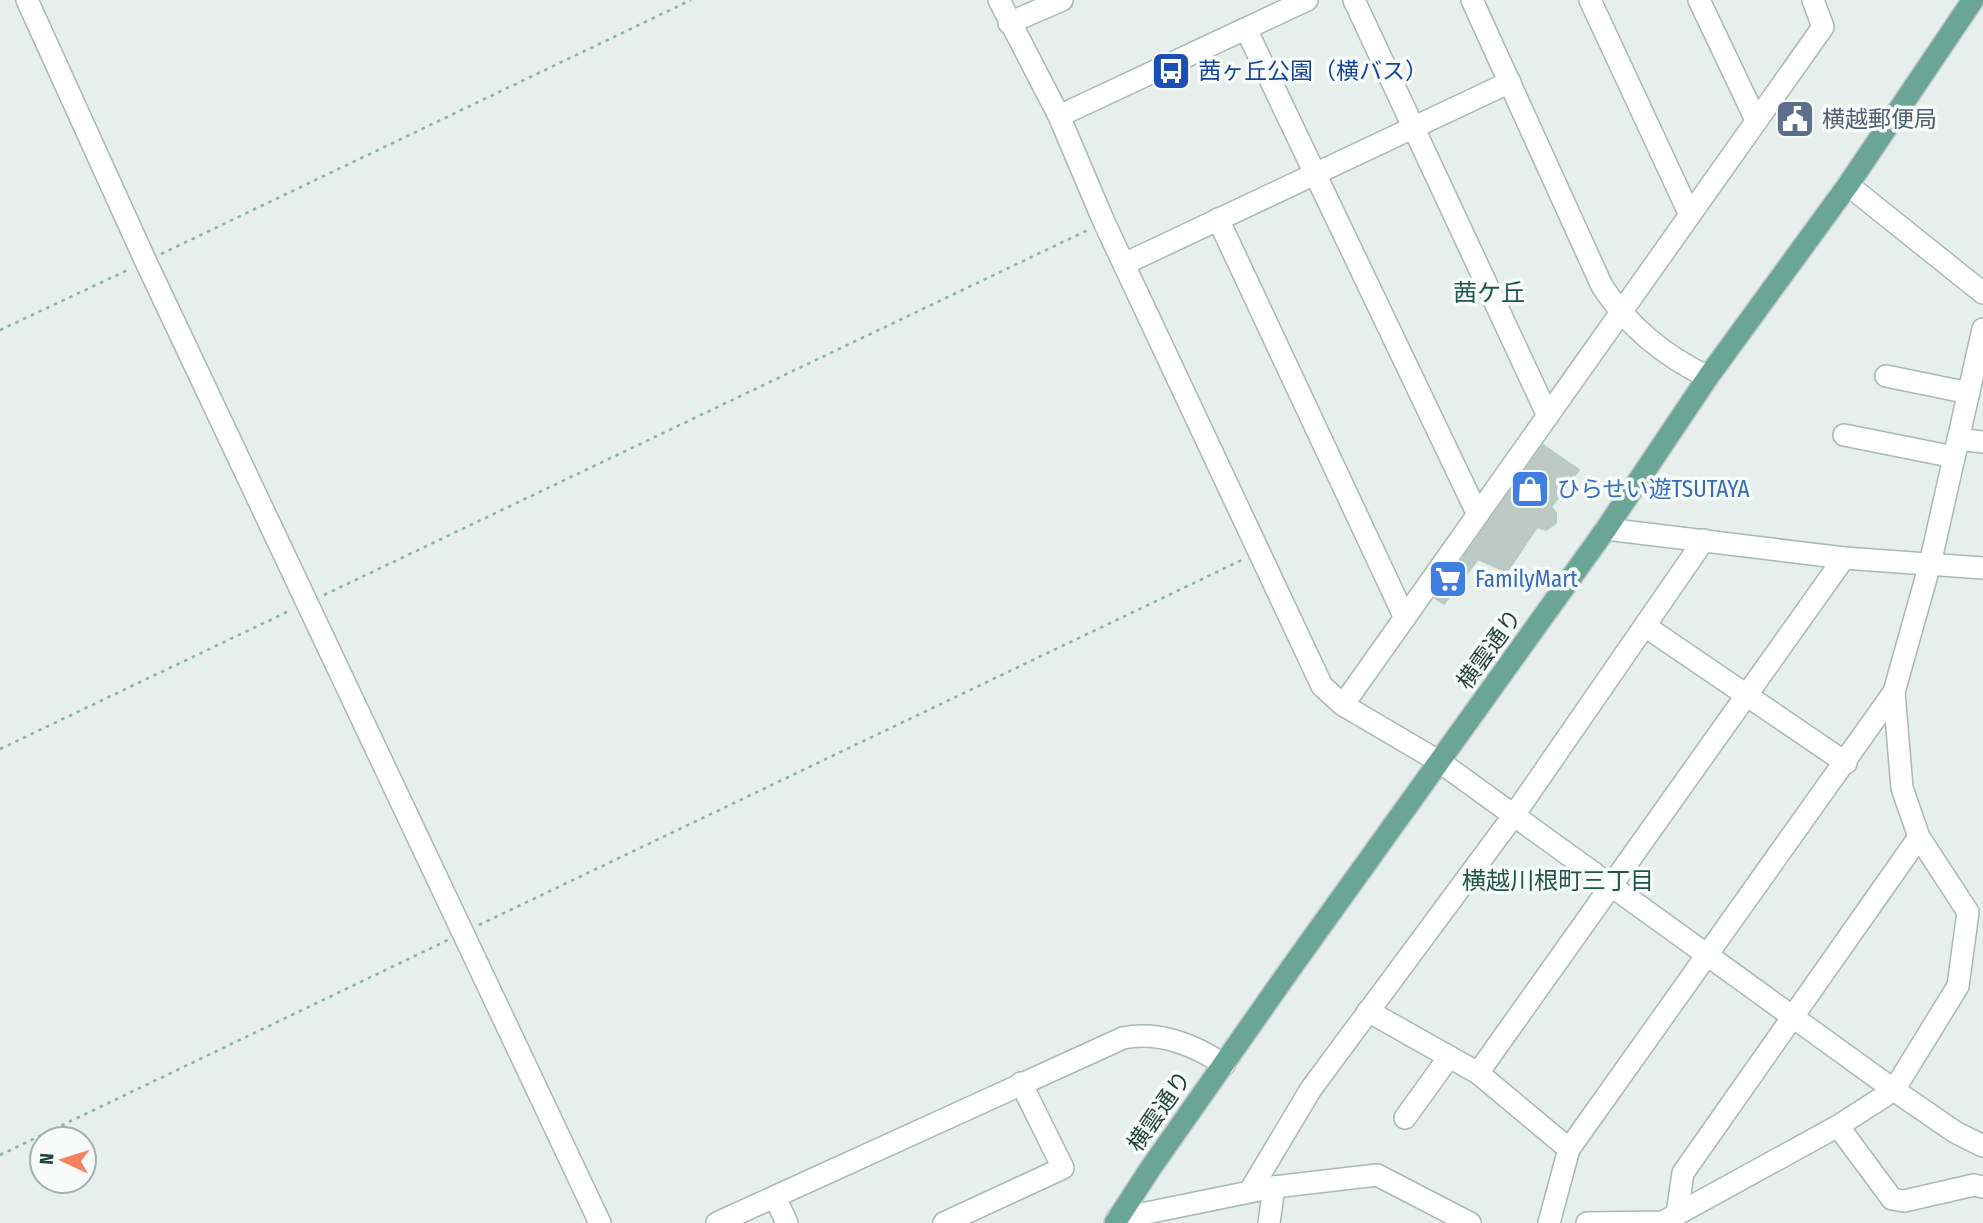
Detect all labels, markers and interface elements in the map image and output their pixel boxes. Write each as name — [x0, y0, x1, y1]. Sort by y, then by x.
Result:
bus stop icon: 茜ヶ丘公園（横バス） — [1150, 50, 1192, 92]
place label: 茜ヶ丘公園（横バス） — [1198, 57, 1428, 85]
public building icon: 横越郵便局 — [1774, 98, 1816, 140]
place label: 横越郵便局 — [1822, 105, 1937, 133]
district label: 茜ケ丘 — [1453, 279, 1525, 307]
shop icon: ひらせい遊TSUTAYA — [1509, 468, 1551, 510]
place label: ひらせい遊TSUTAYA — [1557, 475, 1750, 503]
supermarket icon: FamilyMart — [1427, 558, 1469, 600]
place label: FamilyMart — [1475, 565, 1578, 593]
street label: 横雲通り — [1451, 604, 1527, 694]
district label: 横越川根町三丁目 — [1462, 867, 1654, 895]
street label: 横雲通り — [1121, 1065, 1197, 1157]
north arrow — [28, 1125, 98, 1195]
text: N — [35, 1152, 58, 1165]

